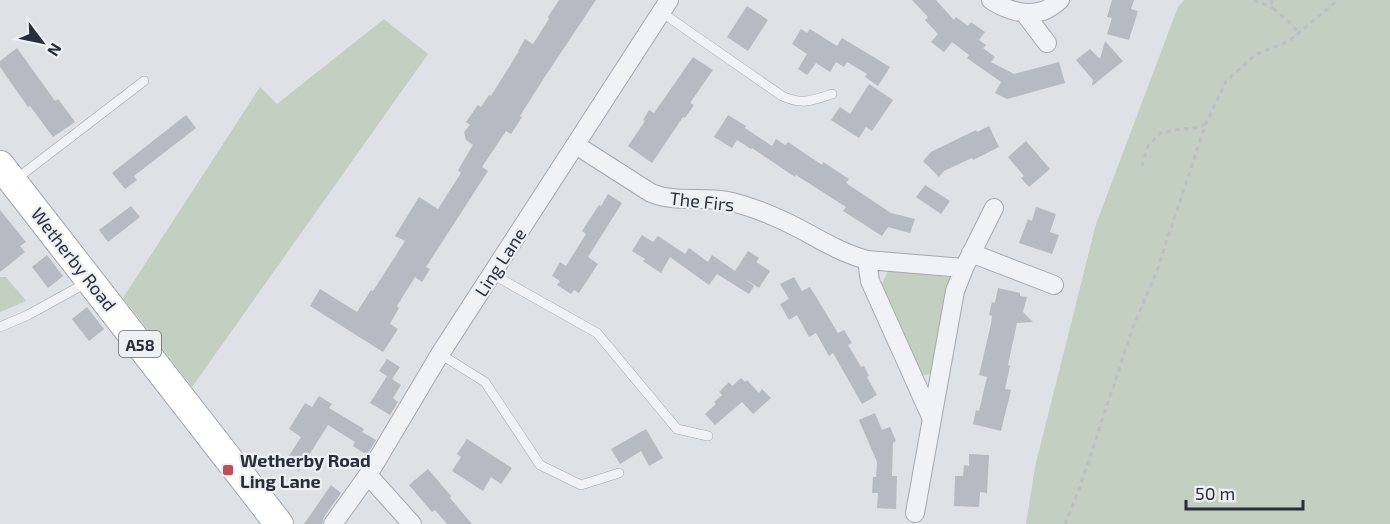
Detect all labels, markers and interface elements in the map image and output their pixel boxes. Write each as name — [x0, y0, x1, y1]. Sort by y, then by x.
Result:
north arrow — [12, 12, 72, 72]
text: N — [44, 40, 66, 60]
street label: The Firs — [668, 187, 736, 215]
street label: Wetherby Road — [27, 203, 121, 315]
street label: Ling Lane — [470, 224, 530, 300]
road number: A58 — [119, 331, 161, 357]
place label: Wetherby Road Ling Lane — [240, 449, 371, 492]
marker: Wetherby Road Ling Lane — [221, 463, 235, 477]
scale bar — [1186, 473, 1303, 511]
text: 50 m — [1195, 482, 1235, 504]

